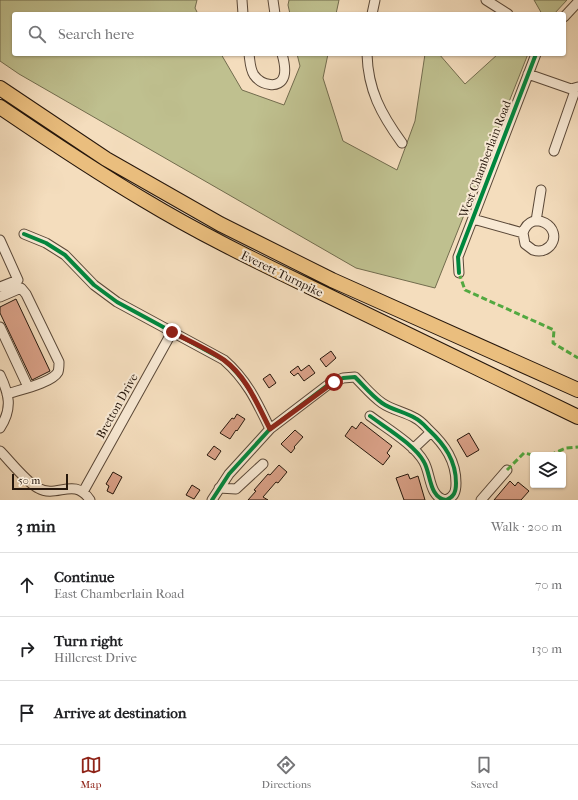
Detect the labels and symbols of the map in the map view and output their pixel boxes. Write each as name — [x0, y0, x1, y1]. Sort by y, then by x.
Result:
street label: West Chamberlain Road — [456, 98, 514, 221]
street label: Everett Turnpike — [239, 248, 325, 300]
route end — [163, 323, 181, 341]
street label: Bretton Drive — [93, 371, 141, 441]
route start — [325, 373, 343, 391]
scale bar — [12, 472, 68, 491]

